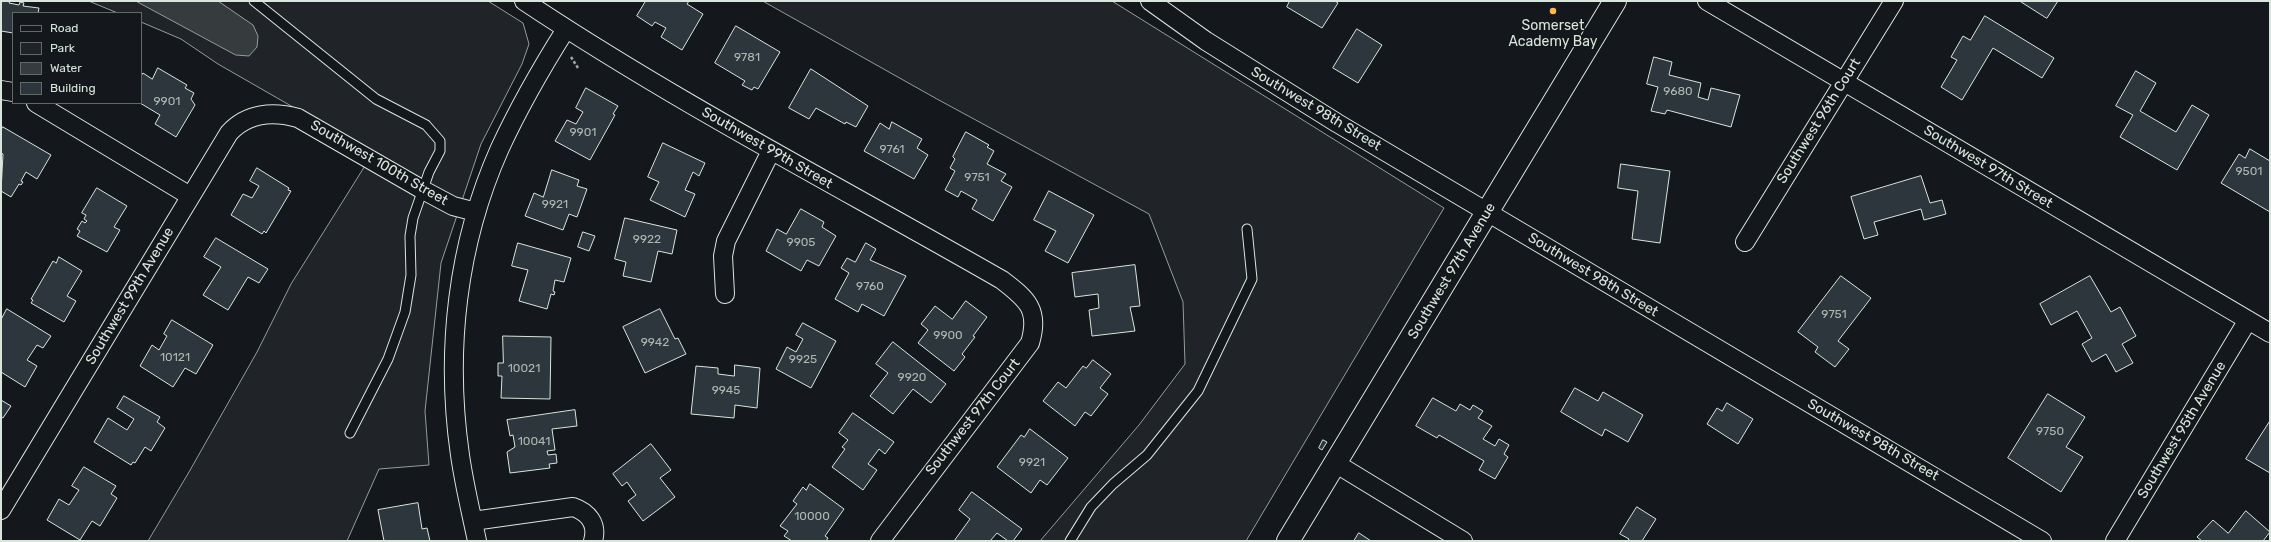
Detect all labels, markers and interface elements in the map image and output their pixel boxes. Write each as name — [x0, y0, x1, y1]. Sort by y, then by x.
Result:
marker: Somerset Academy Bay — [1548, 6, 1558, 16]
legend — [12, 12, 142, 104]
place label: Somerset Academy Bay — [1509, 18, 1597, 50]
text: Road — [50, 21, 78, 35]
text: Park — [50, 41, 75, 55]
house number: 9781 — [734, 51, 760, 65]
street label: Southwest 96th Court — [1774, 55, 1864, 187]
text: Water — [50, 61, 82, 75]
street label: Southwest 98th Street — [1248, 63, 1384, 155]
text: Building — [50, 81, 96, 95]
house number: 9680 — [1663, 85, 1693, 99]
house number: 9901 — [154, 95, 180, 109]
street label: Southwest 99th Street — [699, 104, 835, 192]
street label: Southwest 100th Street — [307, 117, 451, 209]
street label: Southwest 97th Street — [1921, 122, 2055, 212]
house number: 9901 — [570, 126, 596, 140]
house number: 9761 — [880, 143, 904, 157]
house number: 9501 — [2236, 165, 2262, 179]
house number: 9751 — [964, 171, 990, 185]
house number: 9921 — [542, 198, 568, 212]
street label: Southwest 97th Avenue — [1405, 200, 1499, 342]
street label: Southwest 99th Avenue — [82, 224, 178, 368]
street label: Southwest 98th Street — [1525, 229, 1661, 321]
house number: 9922 — [633, 233, 661, 247]
house number: 9905 — [787, 236, 815, 250]
house number: 9760 — [856, 280, 884, 294]
house number: 9751 — [1821, 308, 1847, 322]
house number: 9900 — [933, 329, 963, 343]
house number: 9942 — [641, 336, 669, 350]
house number: 10121 — [160, 351, 190, 365]
house number: 9925 — [789, 353, 817, 367]
street label: Southwest 97th Court — [922, 355, 1024, 479]
street label: Southwest 95th Avenue — [2134, 358, 2230, 502]
house number: 10021 — [508, 362, 540, 376]
house number: 9920 — [898, 371, 926, 385]
house number: 9945 — [712, 384, 740, 398]
street label: Southwest 98th Street — [1804, 395, 1942, 485]
house number: 9750 — [2036, 425, 2064, 439]
house number: 10041 — [518, 435, 550, 449]
house number: 9921 — [1019, 456, 1045, 470]
house number: 10000 — [794, 510, 830, 524]

